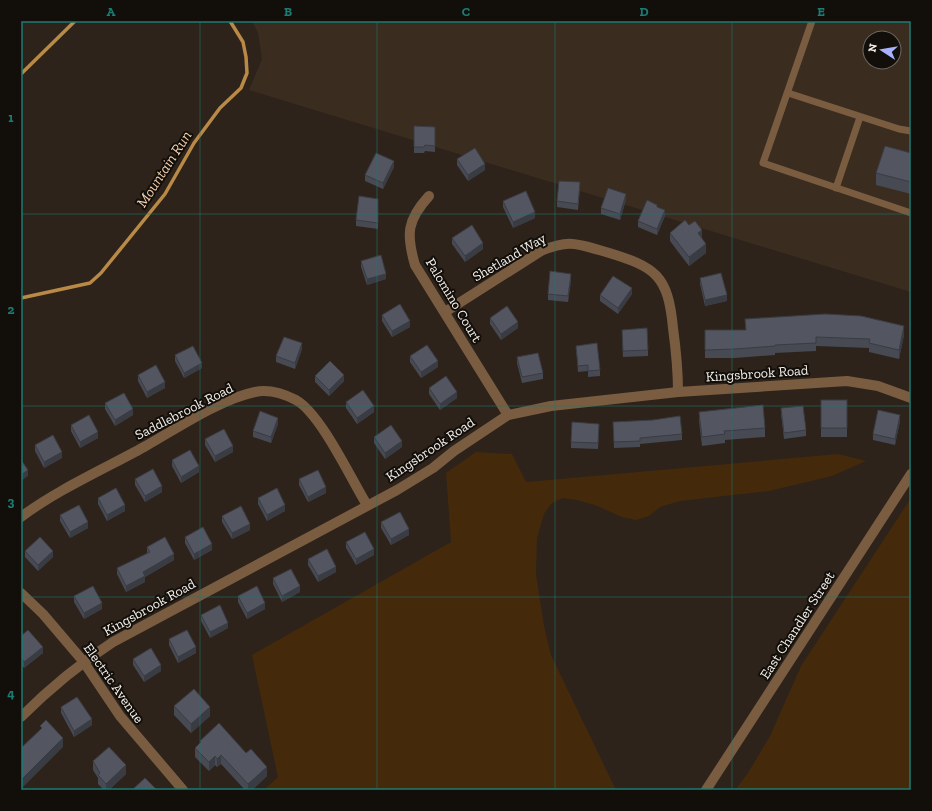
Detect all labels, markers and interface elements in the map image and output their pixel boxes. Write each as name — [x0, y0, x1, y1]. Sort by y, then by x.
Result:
text: A — [107, 4, 116, 19]
text: B — [284, 4, 292, 19]
text: C — [462, 4, 470, 19]
text: D — [639, 4, 649, 19]
text: E — [817, 4, 825, 19]
north arrow — [862, 30, 902, 70]
text: N — [865, 42, 880, 53]
text: 1 — [8, 110, 14, 125]
water label: Mountain Run — [133, 127, 195, 211]
street label: Shetland Way — [469, 229, 550, 285]
street label: Palomino Court — [422, 255, 486, 346]
text: 2 — [8, 302, 15, 317]
street label: Kingsbrook Road — [705, 361, 809, 386]
street label: Saddlebrook Road — [132, 379, 237, 444]
street label: Kingsbrook Road — [383, 413, 478, 485]
text: 3 — [8, 494, 15, 509]
street label: East Chandler Street — [756, 568, 839, 682]
street label: Kingsbrook Road — [100, 575, 199, 640]
street label: Electric Avenue — [80, 640, 148, 727]
text: 4 — [7, 686, 15, 701]

